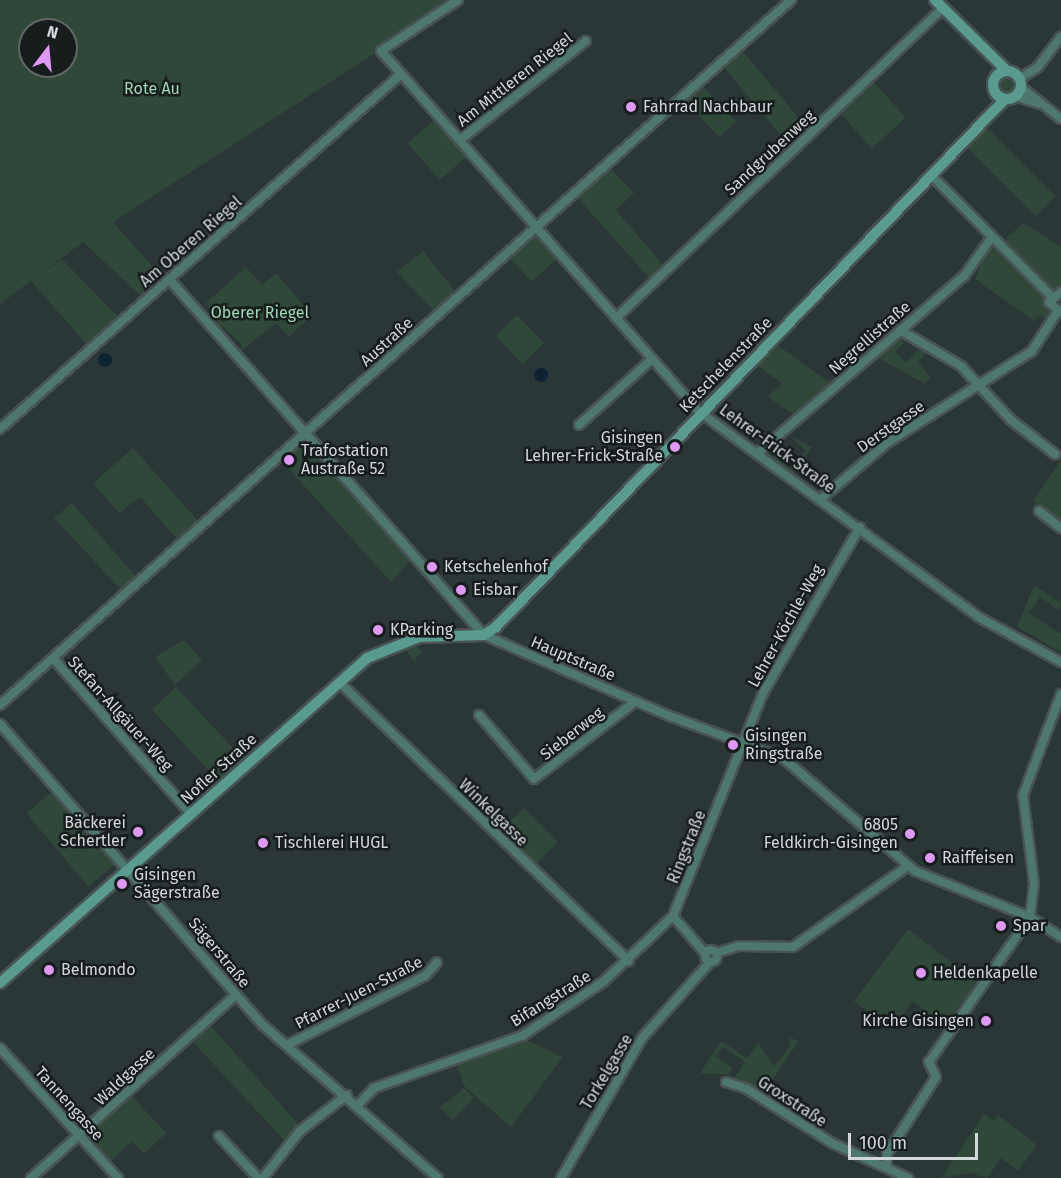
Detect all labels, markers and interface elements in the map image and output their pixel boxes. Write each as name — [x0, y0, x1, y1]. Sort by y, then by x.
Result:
north arrow — [18, 18, 78, 78]
text: N — [45, 22, 60, 43]
street label: Am Mittleren Riegel — [453, 29, 577, 131]
park label: Rote Au — [124, 79, 180, 99]
place label: Fahrrad Nachbaur — [643, 97, 772, 117]
marker: Fahrrad Nachbaur — [624, 100, 638, 114]
street label: Sandgrubenweg — [721, 106, 819, 200]
street label: Am Oberen Riegel — [136, 192, 246, 292]
street label: Negrellistraße — [825, 297, 915, 379]
park label: Oberer Riegel — [211, 303, 309, 323]
street label: Austraße — [357, 313, 417, 371]
street label: Ketschelenstraße — [676, 313, 776, 417]
street label: Derstgasse — [854, 397, 928, 457]
street label: Lehrer-Frick-Straße — [715, 401, 839, 497]
place label: Gisingen Lehrer-Frick-Straße — [525, 428, 663, 466]
marker: Gisingen Lehrer-Frick-Straße — [668, 440, 682, 454]
place label: Trafostation Austraße 52 — [301, 441, 389, 479]
marker: Trafostation Austraße 52 — [282, 453, 296, 467]
place label: Ketschelenhof — [444, 557, 548, 577]
marker: Ketschelenhof — [425, 560, 439, 574]
street label: Lehrer-Köchle-Weg — [744, 561, 828, 691]
place label: Eisbar — [473, 580, 518, 600]
marker: Eisbar — [454, 583, 468, 597]
place label: KParking — [390, 620, 453, 640]
marker: KParking — [371, 623, 385, 637]
street label: Hauptstraße — [528, 633, 618, 685]
street label: Stefan-Allgäuer-Weg — [63, 653, 177, 775]
street label: Sieberweg — [537, 703, 607, 765]
place label: Gisingen Ringstraße — [745, 726, 823, 764]
street label: Nofler Straße — [177, 730, 261, 808]
marker: Gisingen Ringstraße — [726, 738, 740, 752]
street label: Winkelgasse — [454, 775, 532, 851]
street label: Ringstraße — [664, 807, 710, 887]
place label: Bäckerei Schertler — [60, 813, 126, 851]
place label: 6805 Feldkirch-Gisingen — [764, 815, 898, 853]
marker: Bäckerei Schertler — [131, 825, 145, 839]
marker: 6805 Feldkirch-Gisingen — [903, 827, 917, 841]
place label: Tischlerei HUGL — [275, 833, 388, 853]
marker: Tischlerei HUGL — [256, 836, 270, 850]
place label: Raiffeisen — [942, 848, 1014, 868]
marker: Raiffeisen — [923, 851, 937, 865]
place label: Gisingen Sägerstraße — [134, 865, 220, 903]
marker: Gisingen Sägerstraße — [115, 877, 129, 891]
street label: Sägerstraße — [184, 914, 254, 992]
place label: Spar — [1013, 916, 1046, 936]
marker: Spar — [994, 919, 1008, 933]
street label: Pfarrer-Juen-Straße — [292, 953, 426, 1033]
place label: Belmondo — [61, 960, 135, 980]
marker: Belmondo — [42, 963, 56, 977]
place label: Heldenkapelle — [933, 963, 1038, 983]
marker: Heldenkapelle — [914, 966, 928, 980]
street label: Bifangstraße — [507, 967, 595, 1031]
place label: Kirche Gisingen — [862, 1011, 974, 1031]
marker: Kirche Gisingen — [979, 1014, 993, 1028]
street label: Torkelgasse — [577, 1031, 637, 1113]
street label: Waldgasse — [91, 1044, 159, 1110]
street label: Tannengasse — [31, 1063, 107, 1145]
street label: Groxstraße — [754, 1073, 830, 1131]
scale bar — [851, 1121, 982, 1159]
text: 100 m — [859, 1132, 907, 1154]

